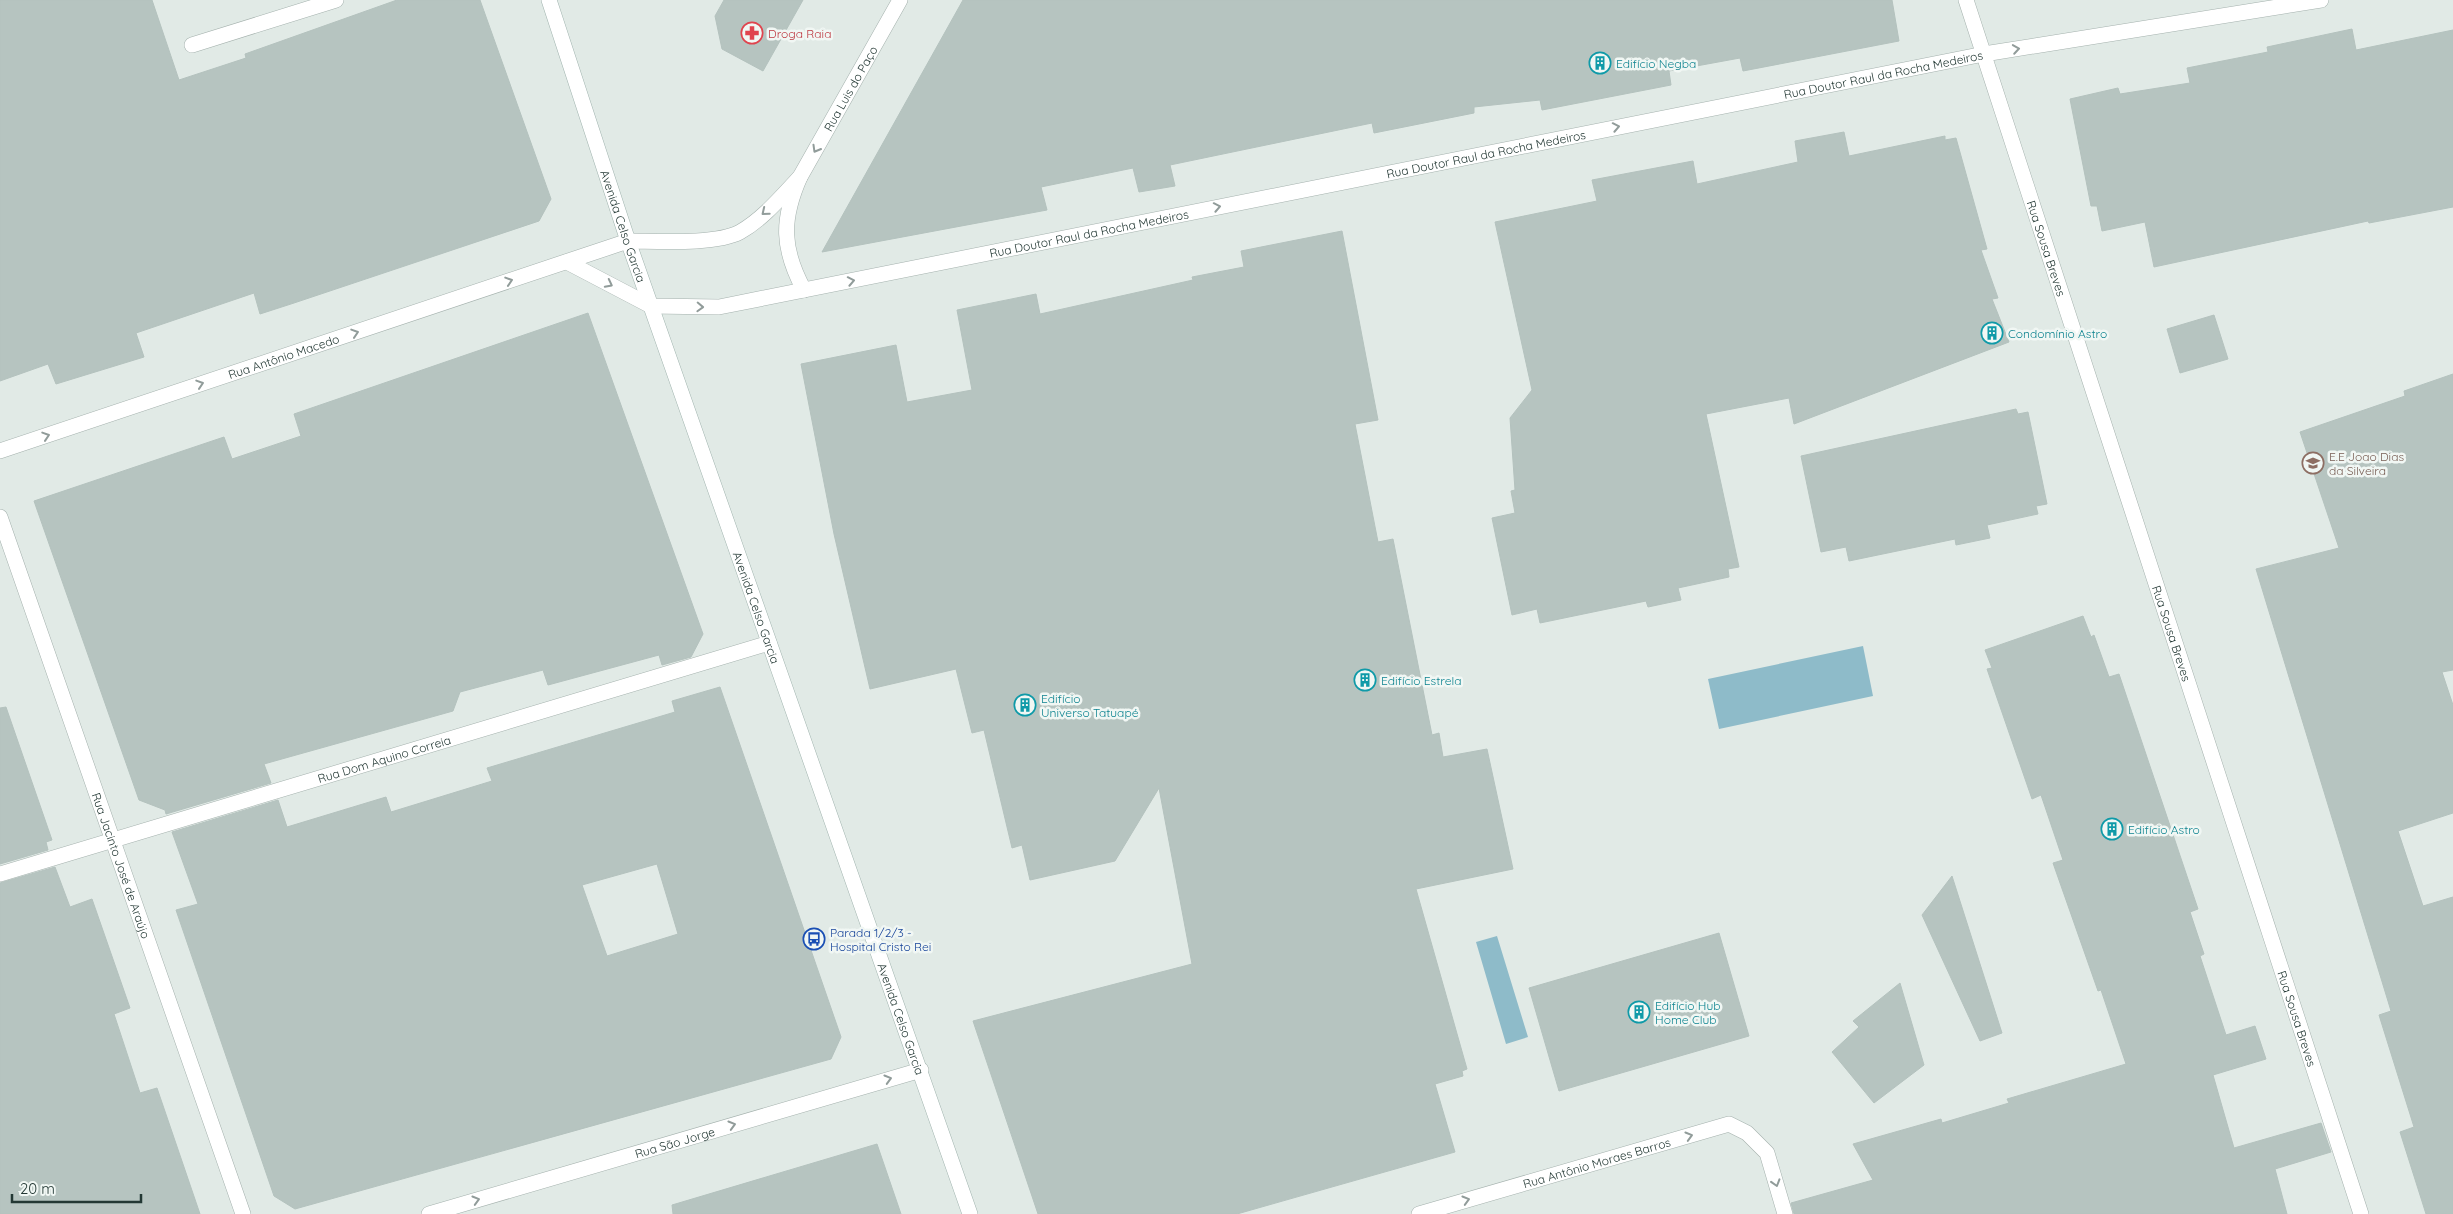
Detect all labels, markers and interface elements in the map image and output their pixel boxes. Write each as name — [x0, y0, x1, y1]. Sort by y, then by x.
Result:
pharmacy icon: Droga Raia — [740, 21, 764, 45]
place label: Droga Raia — [768, 26, 831, 41]
street label: Rua Luis do Paço — [820, 43, 880, 134]
one-way arrow — [2011, 44, 2020, 54]
street label: Rua Doutor Raul da Rocha Medeiros — [1782, 47, 1984, 101]
building icon: Edifício Negba — [1588, 51, 1612, 75]
place label: Edifício Negba — [1616, 56, 1696, 71]
one-way arrow — [1612, 122, 1620, 133]
street label: Rua Doutor Raul da Rocha Medeiros — [1385, 126, 1587, 181]
one-way arrow — [812, 144, 822, 153]
street label: Avenida Celso Garcia — [598, 168, 649, 284]
street label: Rua Sousa Breves — [2024, 198, 2069, 298]
one-way arrow — [1212, 203, 1221, 213]
one-way arrow — [762, 206, 771, 215]
street label: Rua Doutor Raul da Rocha Medeiros — [988, 206, 1190, 260]
one-way arrow — [847, 276, 856, 287]
one-way arrow — [504, 277, 512, 287]
one-way arrow — [604, 278, 613, 288]
one-way arrow — [696, 302, 704, 312]
building icon: Condomínio Astro — [1980, 321, 2004, 345]
place label: Condomínio Astro — [2008, 326, 2107, 341]
one-way arrow — [350, 329, 358, 339]
street label: Rua Antônio Macedo — [226, 331, 341, 382]
one-way arrow — [196, 380, 204, 390]
one-way arrow — [42, 431, 50, 441]
place label: E.E Joao Dias da Silveira — [2329, 449, 2404, 478]
school or university icon: E.E Joao Dias da Silveira — [2301, 451, 2325, 475]
street label: Avenida Celso Garcia — [730, 549, 783, 665]
street label: Rua Sousa Breves — [2149, 583, 2195, 684]
building icon: Edifício Estrela — [1353, 668, 1377, 692]
place label: Edifício Estrela — [1381, 673, 1461, 688]
place label: Edifício Universo Tatuapé — [1041, 691, 1139, 720]
building icon: Edifício Universo Tatuapé — [1013, 693, 1037, 717]
street label: Rua Dom Aquino Correia — [316, 732, 452, 786]
street label: Rua Jacinto José de Araújo — [89, 790, 154, 940]
building icon: Edifício Astro — [2100, 817, 2124, 841]
place label: Edifício Astro — [2128, 822, 2200, 837]
place label: Parada 1/2/3 - Hospital Cristo Rei — [830, 925, 931, 954]
bus stop icon: Parada 1/2/3 - Hospital Cristo Rei — [802, 927, 826, 951]
street label: Avenida Celso Garcia — [875, 961, 928, 1077]
street label: Rua Sousa Breves — [2275, 969, 2320, 1069]
place label: Edifício Hub Home Club — [1655, 998, 1721, 1027]
building icon: Edifício Hub Home Club — [1627, 1000, 1651, 1024]
one-way arrow — [884, 1074, 892, 1084]
one-way arrow — [728, 1120, 736, 1130]
street label: Rua São Jorge — [633, 1123, 717, 1161]
one-way arrow — [1685, 1131, 1693, 1141]
street label: Rua Antônio Moraes Barros — [1521, 1134, 1673, 1191]
scale bar — [12, 1172, 141, 1204]
text: 20 m — [20, 1179, 55, 1198]
one-way arrow — [1771, 1179, 1781, 1187]
one-way arrow — [471, 1196, 479, 1206]
one-way arrow — [1461, 1196, 1469, 1206]

